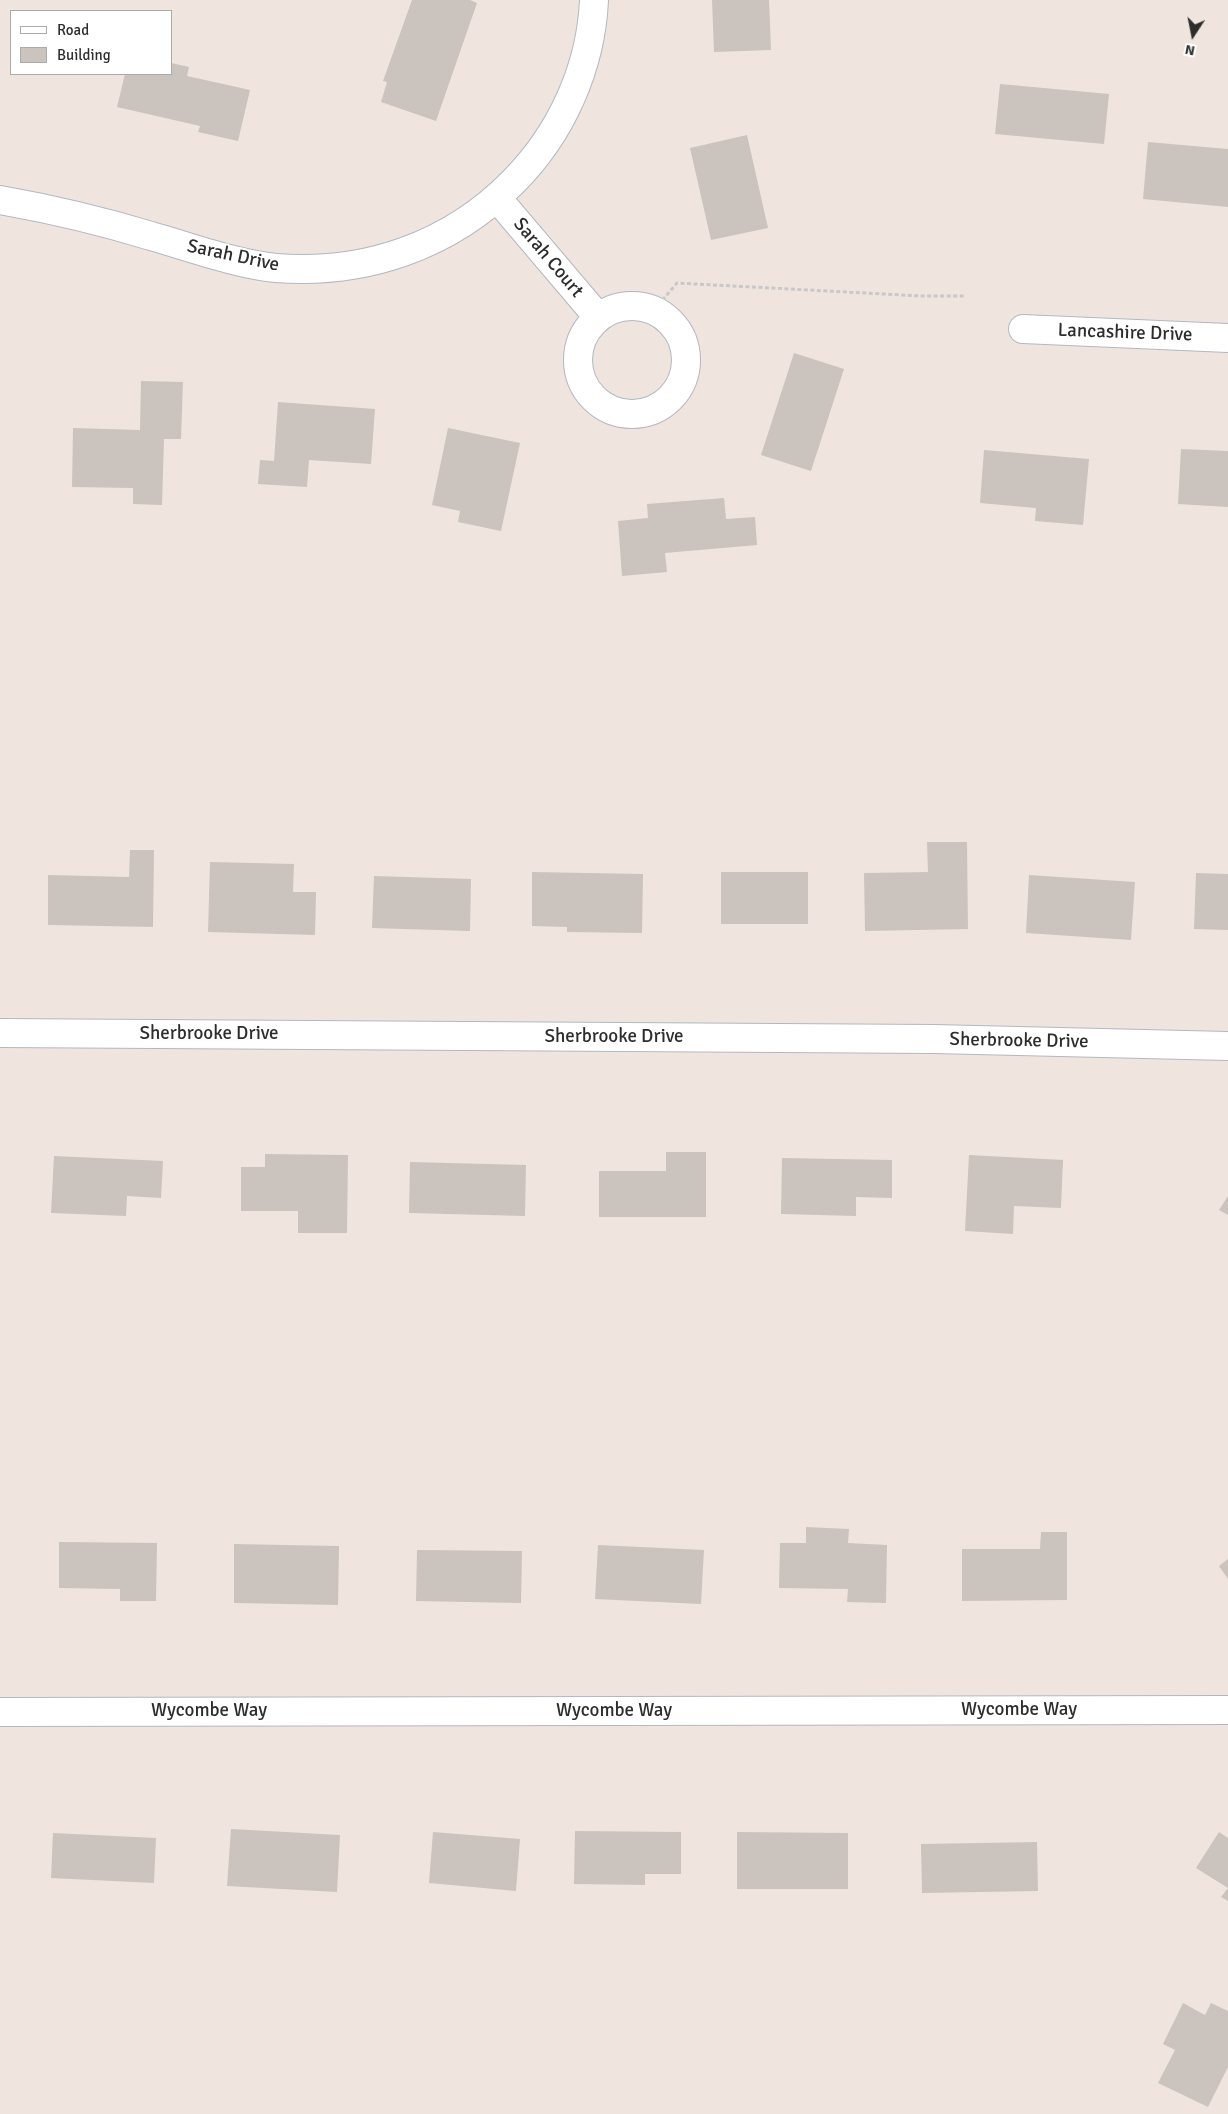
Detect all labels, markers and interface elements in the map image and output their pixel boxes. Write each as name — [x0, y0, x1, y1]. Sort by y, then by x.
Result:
legend — [10, 10, 172, 75]
north arrow — [1168, 10, 1218, 60]
text: Road — [57, 21, 89, 39]
text: N — [1184, 41, 1196, 59]
text: Building — [57, 46, 111, 64]
street label: Sarah Court — [508, 214, 588, 302]
street label: Sarah Drive — [185, 235, 281, 277]
street label: Lancashire Drive — [1057, 319, 1193, 347]
street label: Sherbrooke Drive — [139, 1023, 279, 1045]
street label: Sherbrooke Drive — [544, 1026, 684, 1048]
street label: Sherbrooke Drive — [949, 1028, 1089, 1054]
street label: Wycombe Way — [961, 1699, 1077, 1721]
street label: Wycombe Way — [151, 1700, 267, 1722]
street label: Wycombe Way — [556, 1700, 672, 1722]

